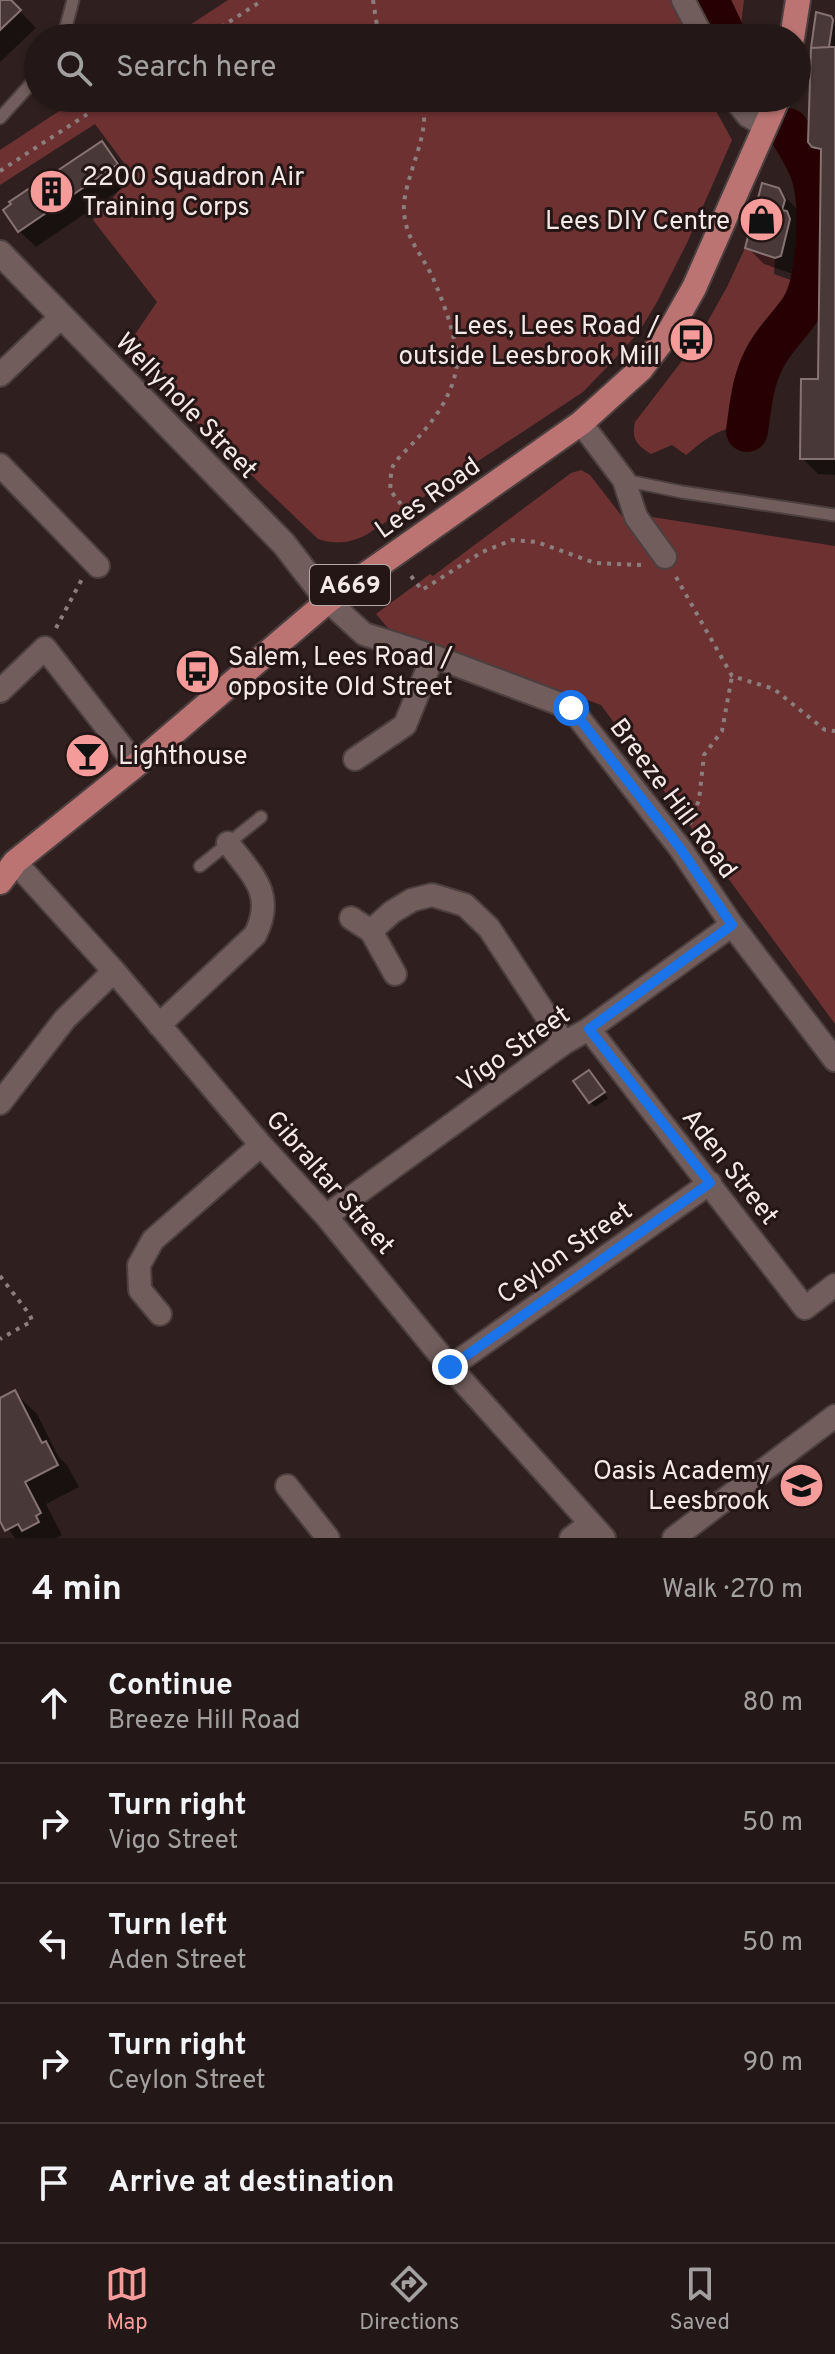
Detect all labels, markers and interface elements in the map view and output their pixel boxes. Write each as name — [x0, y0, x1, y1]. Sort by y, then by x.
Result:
search box — [24, 24, 811, 112]
icon: search — [52, 46, 96, 90]
text: Search here — [116, 50, 276, 87]
place label: 2200 Squadron Air Training Corps — [82, 162, 304, 225]
building icon: 2200 Squadron Air Training Corps — [27, 167, 75, 215]
shop icon: Lees DIY Centre — [737, 196, 785, 244]
place label: Lees DIY Centre — [545, 206, 730, 239]
place label: Lees, Lees Road / outside Leesbrook Mill — [398, 311, 660, 374]
bus stop icon: Lees, Lees Road / outside Leesbrook Mill — [667, 316, 715, 364]
street label: Wellyhole Street — [107, 327, 263, 487]
street label: Lees Road — [369, 451, 488, 547]
road number: A669 — [310, 565, 390, 605]
place label: Salem, Lees Road / opposite Old Street — [228, 642, 453, 705]
bus stop icon: Salem, Lees Road / opposite Old Street — [173, 647, 221, 695]
route start — [553, 690, 589, 726]
street label: Breeze Hill Road — [601, 713, 743, 886]
bar icon: Lighthouse — [63, 731, 111, 779]
place label: Lighthouse — [118, 741, 247, 774]
street label: Vigo Street — [452, 999, 577, 1101]
street label: Aden Street — [673, 1103, 785, 1232]
street label: Gibraltar Street — [257, 1105, 401, 1263]
street label: Ceylon Street — [491, 1195, 639, 1313]
route end — [432, 1349, 468, 1385]
place label: Oasis Academy Leesbrook — [593, 1456, 770, 1519]
school or university icon: Oasis Academy Leesbrook — [777, 1461, 825, 1509]
text: 4 min — [32, 1569, 122, 1612]
text: Walk · 270 m — [662, 1574, 803, 1607]
text: Continue — [108, 1668, 233, 1705]
icon: ahead — [32, 1681, 76, 1725]
text: 80 m — [743, 1687, 803, 1720]
text: Breeze Hill Road — [108, 1705, 300, 1738]
text: Turn right — [108, 1788, 246, 1825]
icon: right — [32, 1801, 76, 1845]
text: 50 m — [742, 1807, 803, 1840]
text: Vigo Street — [108, 1825, 238, 1858]
text: Turn left — [108, 1908, 228, 1945]
icon: left — [32, 1921, 76, 1965]
text: 50 m — [742, 1927, 803, 1960]
text: Aden Street — [108, 1945, 247, 1978]
text: Turn right — [108, 2028, 246, 2065]
icon: right — [32, 2041, 76, 2085]
text: 90 m — [743, 2047, 803, 2080]
text: Ceylon Street — [108, 2065, 266, 2098]
icon: arrive — [32, 2161, 76, 2205]
text: Arrive at destination — [108, 2165, 394, 2202]
tab: Map — [105, 2262, 149, 2337]
tab: Directions — [359, 2262, 459, 2337]
tab: Saved — [669, 2262, 730, 2337]

